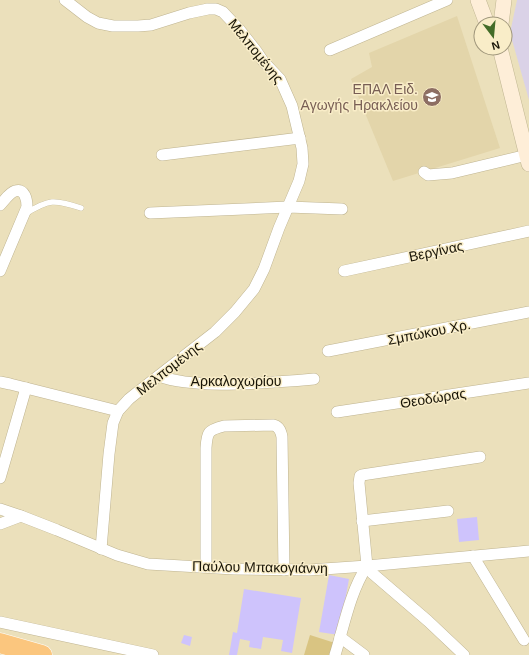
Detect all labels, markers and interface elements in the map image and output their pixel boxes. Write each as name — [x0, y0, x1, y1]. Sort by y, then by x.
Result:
street label: Μελπομένης — [225, 16, 287, 87]
north arrow — [473, 16, 513, 56]
text: N — [490, 39, 501, 52]
place label: ΕΠΑΛ Ειδ. Αγωγής Ηρακλείου — [301, 81, 418, 113]
school or university icon: ΕΠΑΛ Ειδ. Αγωγής Ηρακλείου — [421, 86, 443, 108]
street label: Βεργίνας — [407, 237, 465, 265]
street label: Σμπώκου Χρ. — [386, 316, 472, 348]
street label: Μελπομένης — [133, 338, 205, 398]
street label: Αρκαλοχωρίου — [191, 373, 281, 389]
street label: Θεοδώρας — [399, 385, 467, 411]
street label: Παύλου Μπακογιάννη — [192, 558, 328, 576]

